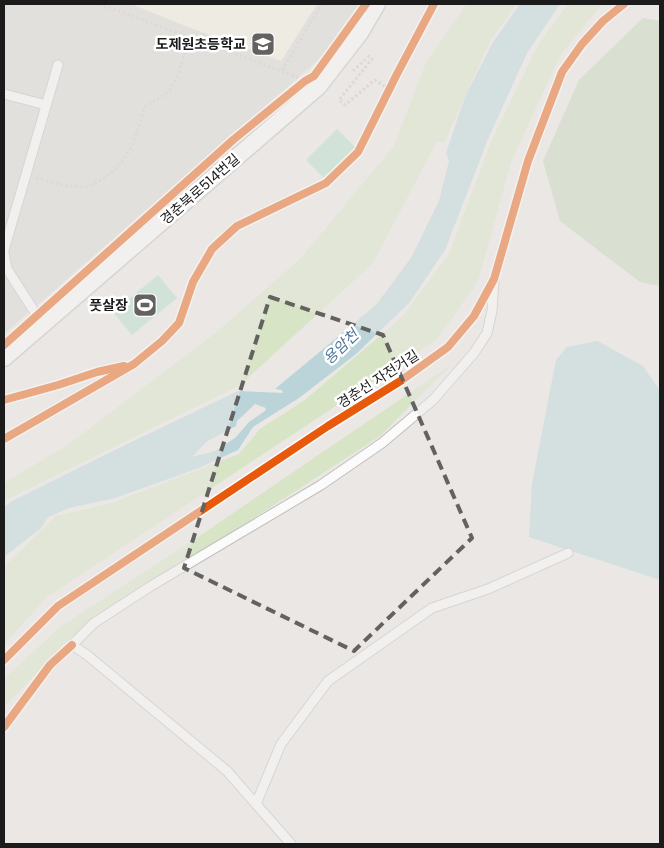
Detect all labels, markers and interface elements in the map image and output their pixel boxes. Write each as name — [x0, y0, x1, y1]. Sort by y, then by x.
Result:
school or university icon: 도제원초등학교 — [250, 31, 276, 57]
place label: 도제원초등학교 — [156, 34, 246, 54]
street label: 경춘북로514번길 — [156, 149, 244, 229]
sports icon: 풋살장 — [132, 292, 158, 318]
place label: 풋살장 — [89, 295, 128, 315]
water label: 용암천 — [318, 323, 364, 369]
street label: 경춘선 자전거길 — [333, 345, 423, 413]

